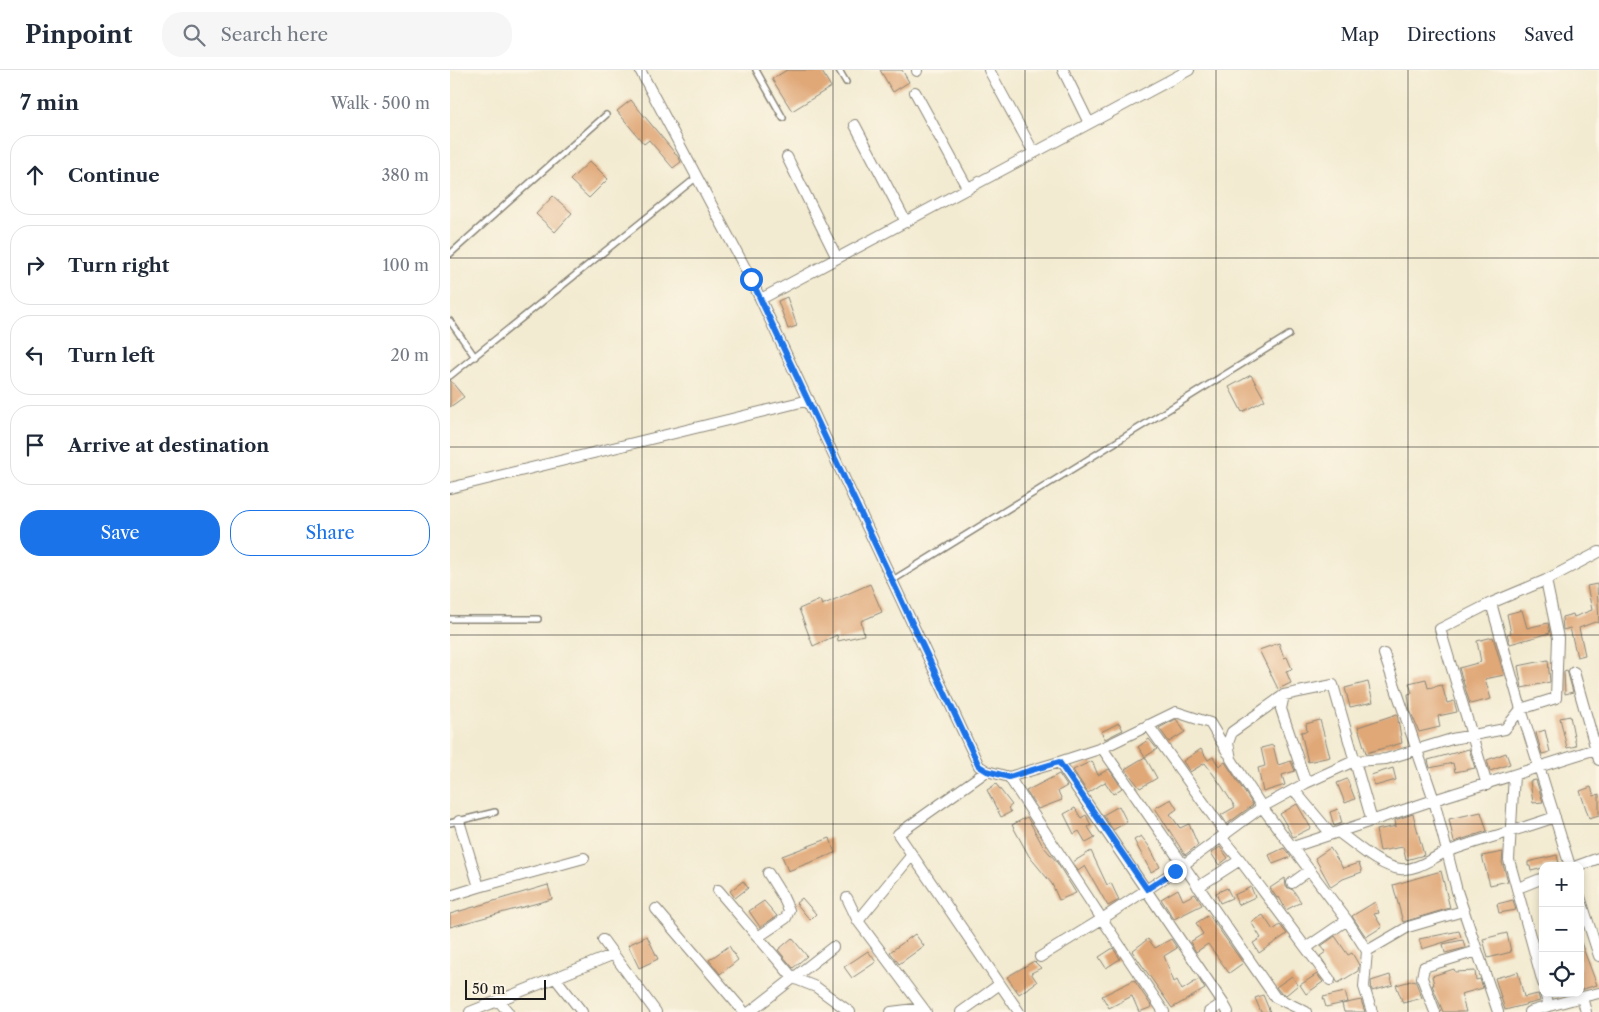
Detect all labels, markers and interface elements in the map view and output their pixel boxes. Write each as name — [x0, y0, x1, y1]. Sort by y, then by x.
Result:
search box — [162, 12, 512, 57]
text: Pinpoint — [25, 20, 132, 49]
icon: search — [180, 21, 208, 49]
text: Search here — [220, 23, 328, 46]
text: Map — [1340, 24, 1379, 46]
text: Directions — [1407, 24, 1496, 46]
text: Saved — [1524, 24, 1574, 46]
text: 7 min — [20, 90, 79, 115]
text: Walk · 500 m — [331, 93, 430, 113]
icon: ahead — [21, 161, 49, 189]
text: Continue — [68, 164, 160, 187]
text: 380 m — [381, 165, 429, 185]
icon: right — [21, 251, 49, 279]
text: Turn right — [68, 254, 169, 277]
text: 100 m — [383, 255, 429, 275]
route start — [740, 268, 763, 291]
icon: left — [21, 341, 49, 369]
text: Turn left — [68, 344, 155, 367]
text: 20 m — [390, 345, 429, 365]
icon: arrive — [21, 431, 49, 459]
text: Arrive at destination — [68, 434, 269, 457]
button: Save — [20, 510, 220, 556]
button: Share — [230, 510, 430, 556]
route end — [1164, 860, 1187, 883]
map controls — [1539, 862, 1584, 997]
button: + — [1539, 862, 1584, 907]
button: − — [1539, 907, 1584, 952]
button: locate — [1539, 952, 1584, 997]
scale bar — [465, 977, 546, 1000]
text: 50 m — [472, 980, 505, 998]

